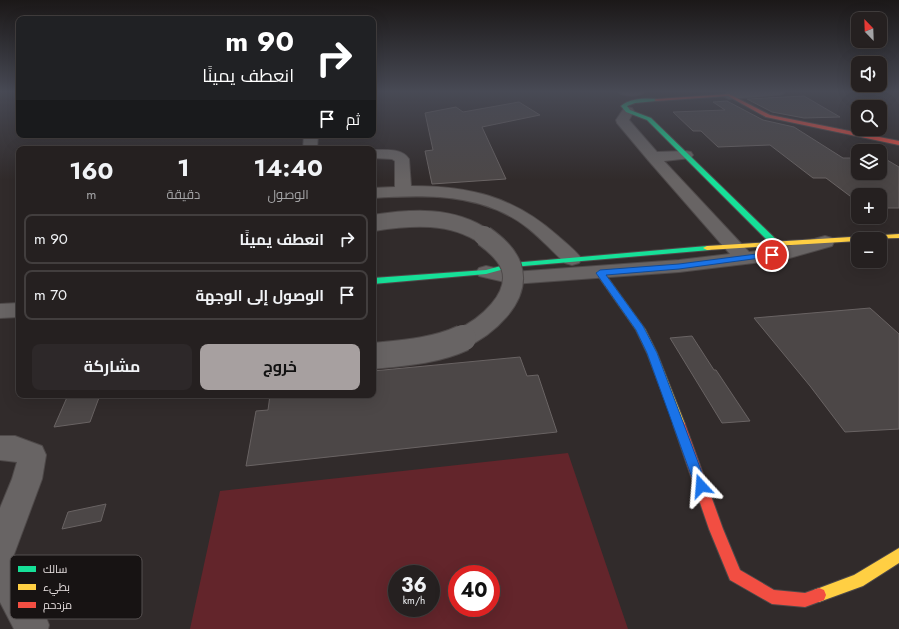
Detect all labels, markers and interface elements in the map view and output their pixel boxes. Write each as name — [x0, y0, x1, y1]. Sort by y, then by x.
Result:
north arrow — [851, 12, 887, 48]
map controls — [851, 12, 887, 268]
text: 90 m — [225, 21, 294, 62]
icon: right — [308, 32, 360, 84]
button: sound — [851, 56, 887, 92]
text: انعطف يمينًا — [202, 63, 294, 89]
button: search — [851, 100, 887, 136]
icon: arrive — [316, 108, 338, 130]
text: ثم — [346, 109, 360, 131]
button: layers — [851, 144, 887, 180]
text: 1 — [177, 150, 190, 185]
text: 14:40 — [254, 150, 323, 185]
text: 160 — [69, 153, 113, 188]
text: m — [86, 185, 96, 204]
text: دقيقة — [167, 185, 200, 204]
text: الوصول — [267, 185, 309, 204]
button: + — [851, 188, 887, 224]
text: 90 m — [34, 228, 68, 250]
icon: right — [336, 228, 358, 250]
text: انعطف يمينًا — [240, 229, 324, 251]
button: − — [851, 232, 887, 268]
pin — [755, 238, 789, 272]
icon: arrive — [761, 244, 783, 266]
text: 70 m — [34, 284, 67, 306]
icon: arrive — [336, 284, 358, 306]
text: الوصول إلى الوجهة — [195, 285, 324, 307]
button: مشاركة — [32, 344, 192, 390]
button: خروج — [200, 344, 360, 390]
position arrow — [680, 465, 722, 507]
legend — [10, 555, 142, 619]
text: سالك — [43, 561, 67, 577]
speed limit sign: 40 — [448, 565, 500, 617]
text: 36 — [401, 571, 427, 600]
text: بطيء — [43, 579, 70, 596]
text: km/h — [403, 593, 425, 608]
text: مزدحم — [43, 597, 72, 613]

